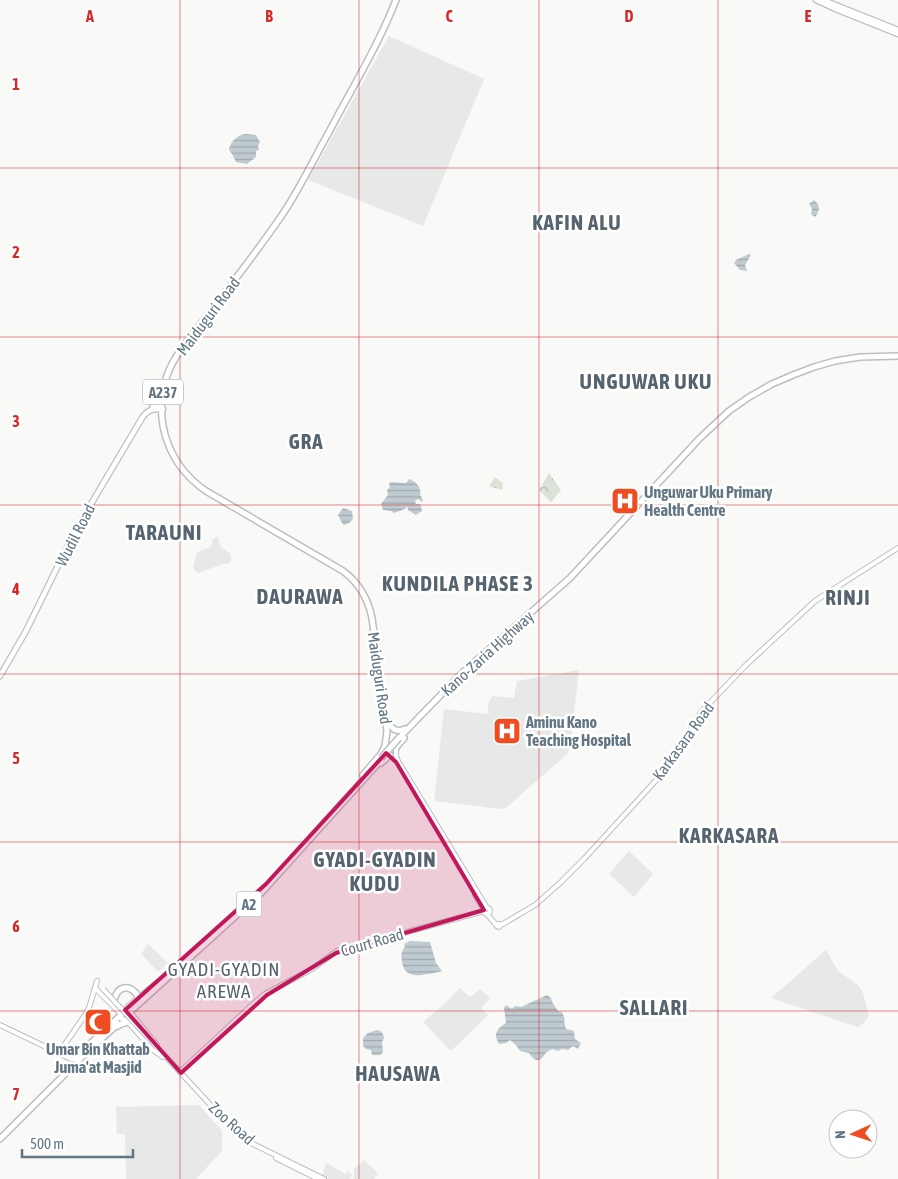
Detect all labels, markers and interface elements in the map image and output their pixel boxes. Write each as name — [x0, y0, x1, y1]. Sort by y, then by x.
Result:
text: A — [85, 7, 94, 25]
text: B — [265, 7, 273, 25]
text: C — [445, 7, 453, 25]
text: D — [625, 7, 634, 25]
text: E — [805, 7, 812, 25]
text: 1 — [12, 75, 20, 93]
district label: KAFIN ALU — [532, 210, 622, 234]
text: 2 — [12, 243, 20, 261]
street label: Maiduguri Road — [173, 273, 244, 359]
district label: UNGUWAR UKU — [580, 369, 712, 393]
road number: A237 — [143, 380, 183, 404]
text: 3 — [12, 412, 20, 430]
district label: GRA — [289, 429, 323, 453]
place label: Unguwar Uku Primary Health Centre — [644, 483, 773, 519]
hospital icon: Unguwar Uku Primary Health Centre — [610, 486, 640, 516]
street label: Wudil Road — [52, 501, 98, 569]
district label: TARAUNI — [126, 520, 202, 544]
district label: KUNDILA PHASE 3 — [382, 571, 534, 595]
text: 4 — [11, 580, 20, 598]
district label: DAURAWA — [257, 584, 343, 608]
district label: RINJI — [825, 585, 871, 609]
street label: Kano-Zaria Highway — [437, 607, 538, 700]
street label: Maiduguri Road — [364, 631, 395, 725]
street label: Karkasara Road — [649, 699, 717, 783]
place label: Aminu Kano Teaching Hospital — [525, 713, 632, 749]
hospital icon: Aminu Kano Teaching Hospital — [492, 716, 522, 746]
text: 5 — [12, 749, 20, 767]
district label: KARKASARA — [679, 823, 779, 847]
district label: GYADI-GYADIN KUDU — [313, 847, 437, 895]
road number: A2 — [236, 892, 262, 916]
text: 6 — [12, 917, 20, 935]
street label: Court Road — [339, 924, 405, 960]
district label: GYADI-GYADIN AREWA — [168, 958, 280, 1002]
district label: SALLARI — [620, 995, 688, 1019]
mosque icon: Umar Bin Khattab Juma'at Masjid — [83, 1007, 113, 1037]
place label: Umar Bin Khattab Juma'at Masjid — [46, 1040, 150, 1076]
district label: HAUSAWA — [355, 1061, 441, 1085]
text: 7 — [12, 1085, 20, 1103]
street label: Zoo Road — [206, 1098, 258, 1148]
north arrow — [828, 1109, 878, 1159]
scale bar — [22, 1126, 134, 1158]
text: N — [832, 1130, 848, 1139]
text: 500 m — [30, 1135, 64, 1152]

